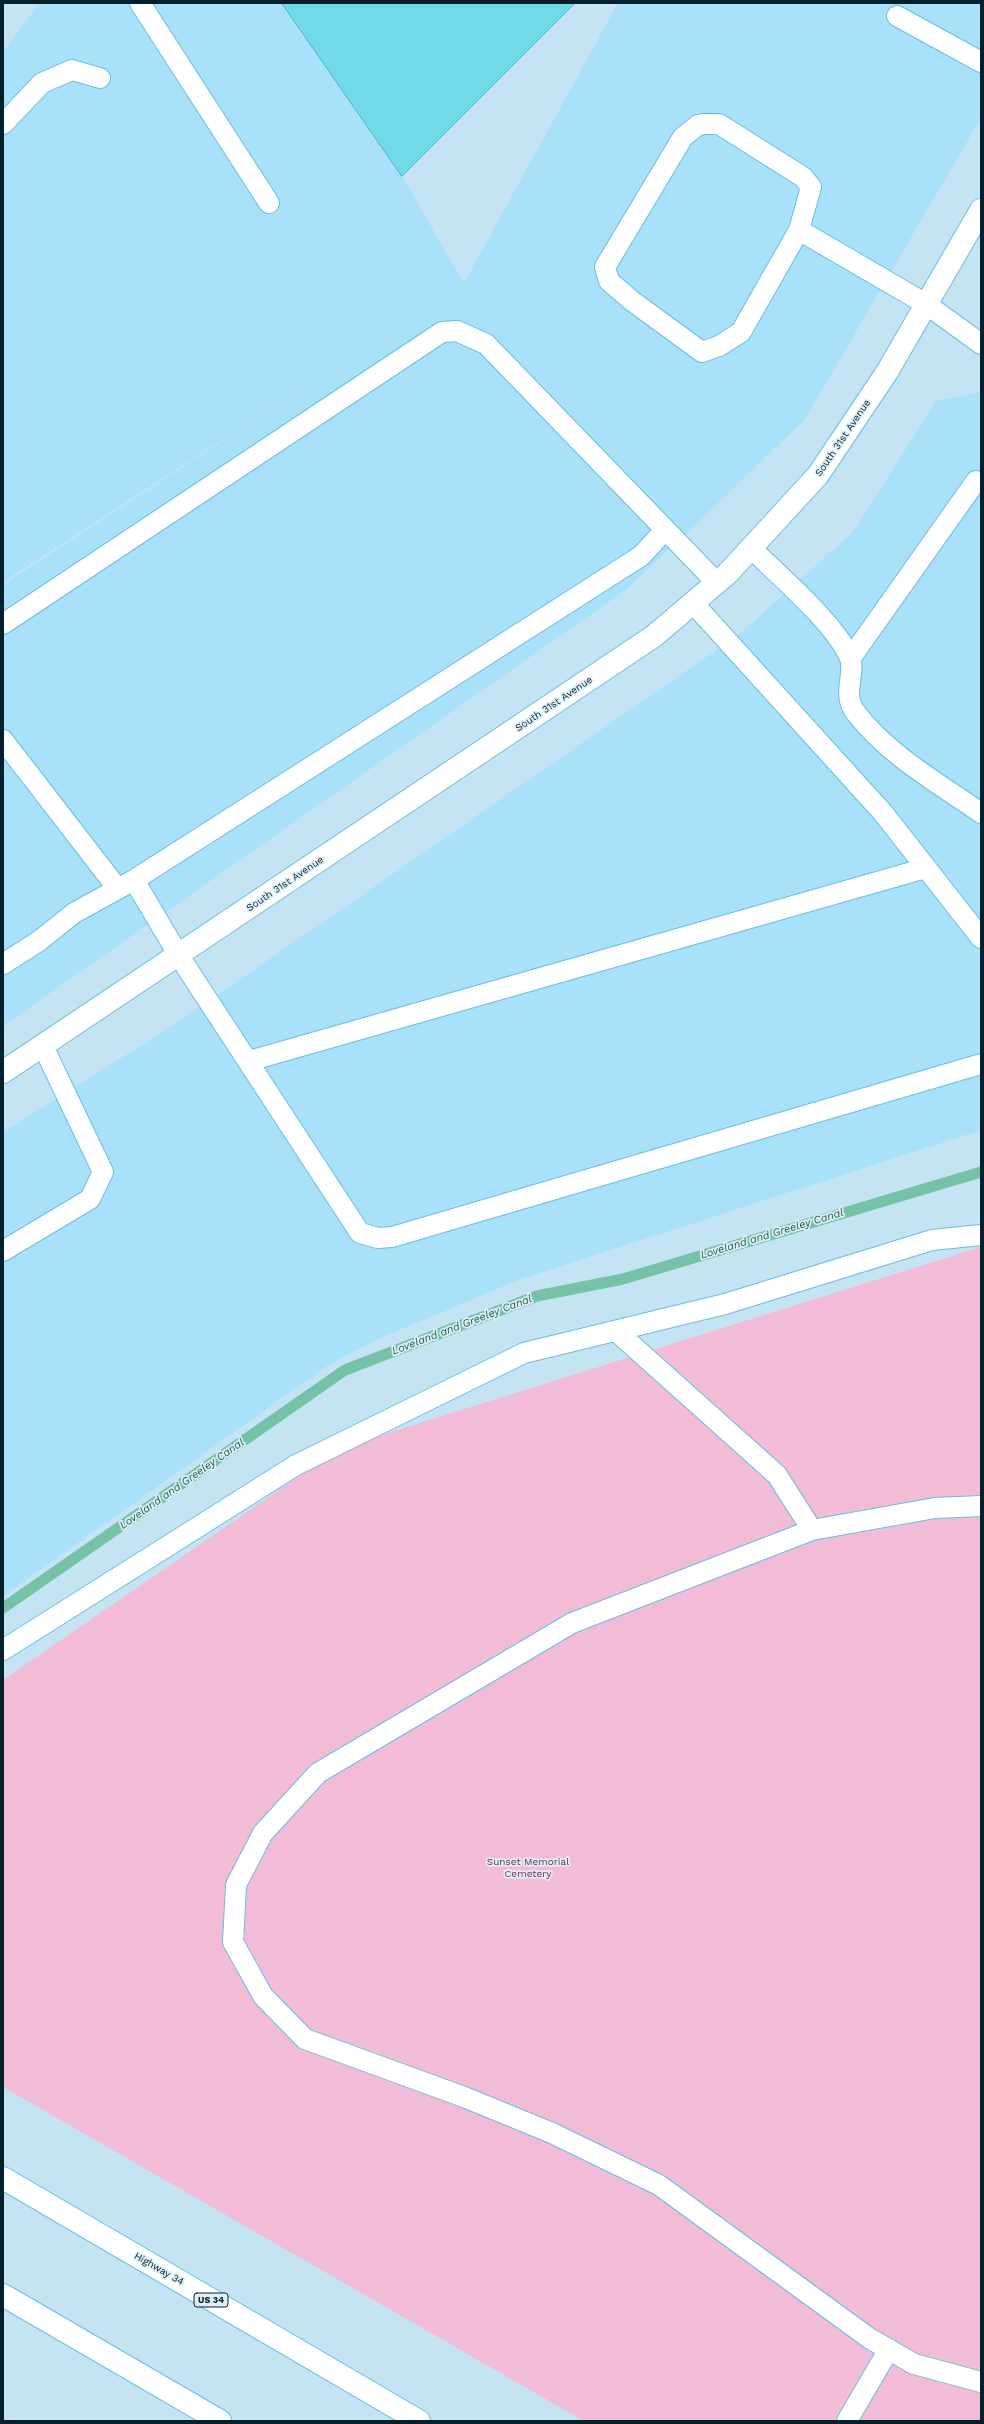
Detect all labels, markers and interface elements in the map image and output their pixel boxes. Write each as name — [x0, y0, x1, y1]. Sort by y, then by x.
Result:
street label: South 31st Avenue — [813, 397, 873, 479]
street label: South 31st Avenue — [513, 674, 595, 734]
street label: South 31st Avenue — [244, 854, 326, 914]
water label: Loveland and Greeley Canal — [699, 1206, 845, 1262]
water label: Loveland and Greeley Canal — [390, 1292, 534, 1358]
water label: Loveland and Greeley Canal — [117, 1436, 247, 1532]
park label: Sunset Memorial Cemetery — [487, 1856, 569, 1880]
street label: Highway 34 — [132, 2250, 186, 2288]
road number: US 34 — [194, 2293, 228, 2307]

